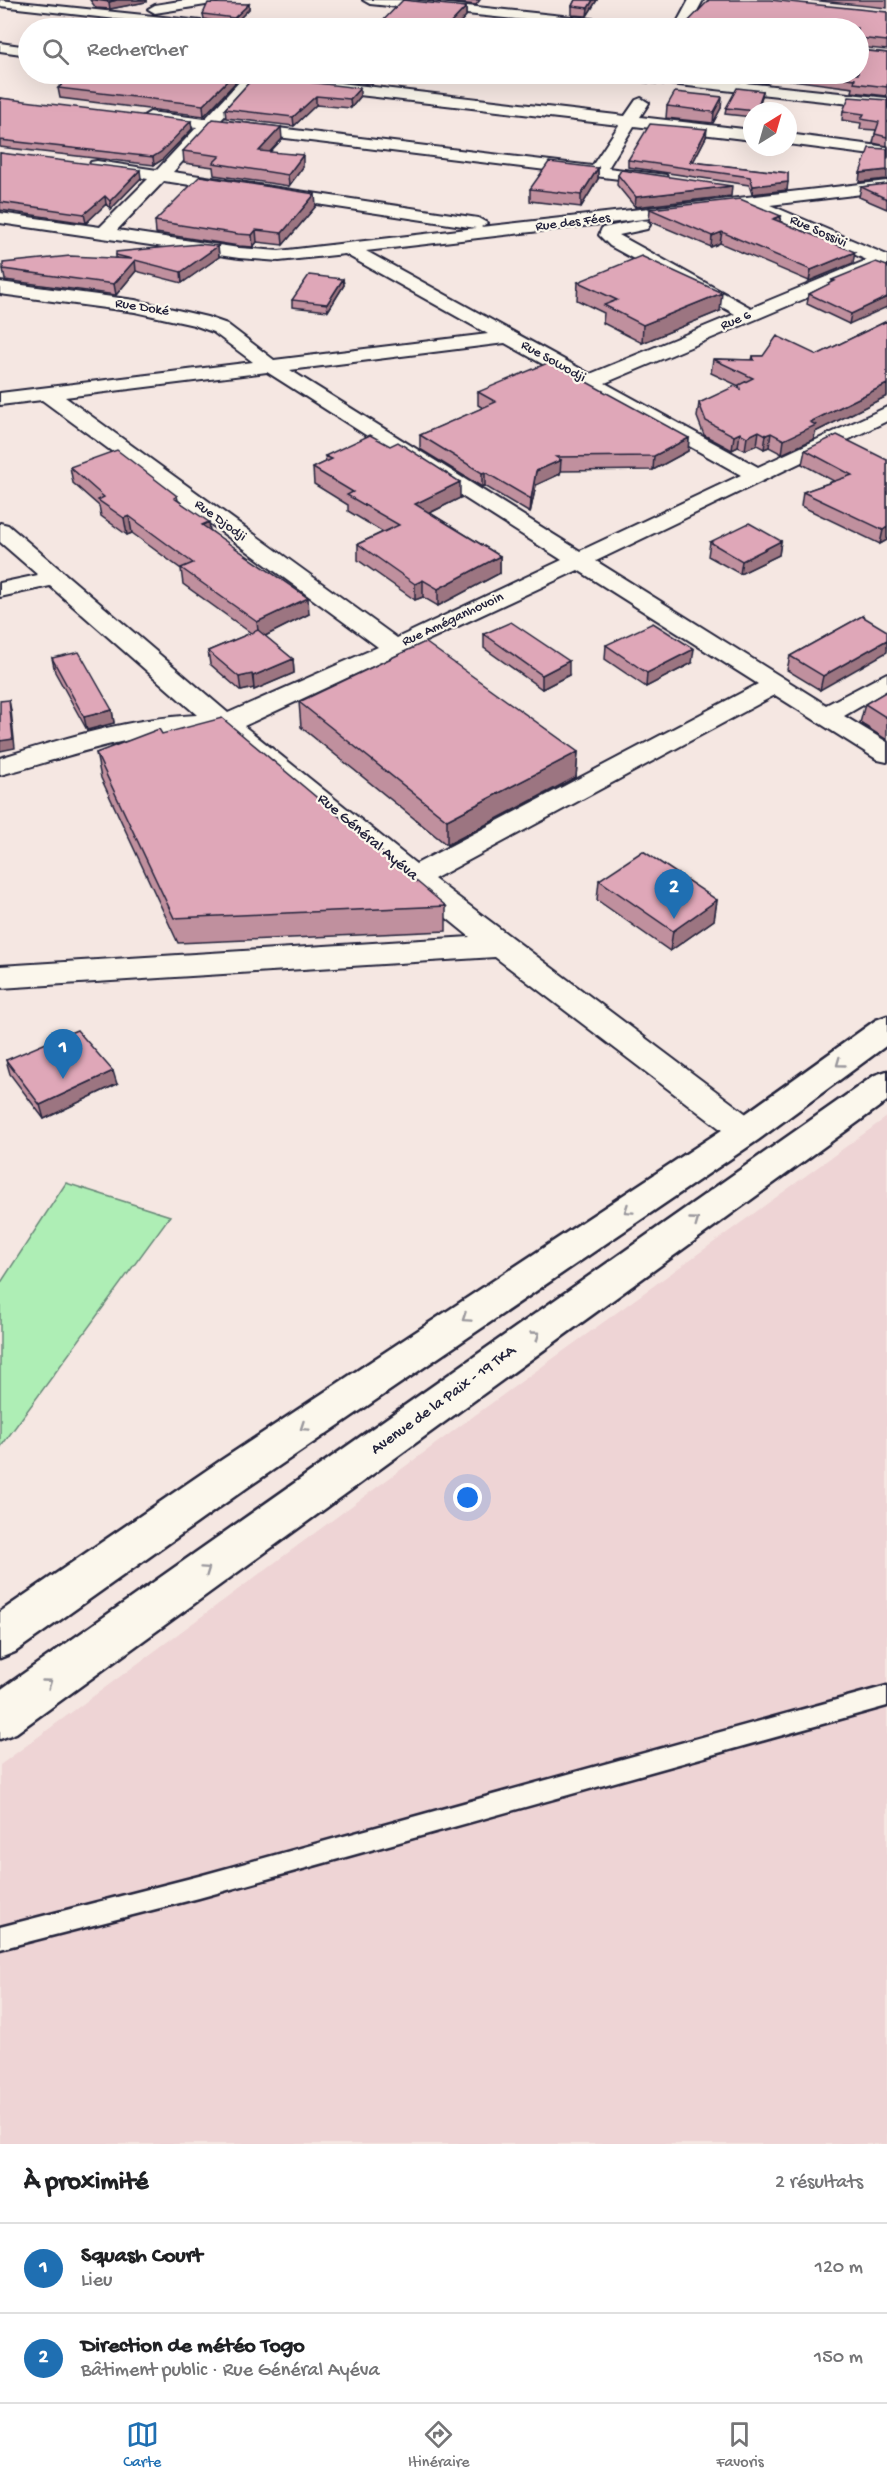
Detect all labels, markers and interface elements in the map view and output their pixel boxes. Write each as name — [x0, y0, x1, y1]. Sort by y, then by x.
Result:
search box — [18, 18, 869, 84]
icon: search — [39, 35, 72, 68]
text: Rechercher — [87, 38, 187, 64]
north arrow — [743, 102, 797, 156]
street label: Rue des Fées — [535, 210, 612, 236]
street label: Rue Sossivi — [787, 212, 849, 252]
street label: Rue Doké — [114, 295, 171, 321]
street label: Rue 6 — [718, 307, 755, 335]
street label: Rue Sowodji — [518, 337, 588, 387]
street label: Rue Djodji — [191, 496, 249, 546]
street label: Rue Améganhovoin — [399, 589, 507, 651]
street label: Rue Général Ayéva — [313, 790, 422, 886]
pin: 2 — [654, 870, 694, 919]
pin: 1 — [44, 1030, 82, 1079]
one-way arrow — [835, 1055, 846, 1066]
one-way arrow — [624, 1203, 635, 1214]
one-way arrow — [688, 1217, 699, 1228]
one-way arrow — [462, 1311, 472, 1323]
one-way arrow — [529, 1331, 540, 1342]
street label: Avenue de la Paix - 19 TKA — [368, 1341, 521, 1460]
one-way arrow — [300, 1420, 311, 1431]
your location — [453, 1483, 482, 1512]
one-way arrow — [200, 1566, 211, 1577]
one-way arrow — [41, 1679, 52, 1690]
text: À proximité — [24, 2168, 148, 2199]
text: 2 résultats — [775, 2172, 863, 2195]
text: Squash Court — [81, 2244, 202, 2270]
text: 1 — [39, 2257, 48, 2280]
text: 120 m — [815, 2257, 863, 2280]
text: Lieu — [81, 2270, 112, 2293]
text: Direction de météo Togo — [81, 2334, 305, 2360]
text: 2 — [39, 2347, 48, 2370]
text: 150 m — [814, 2347, 863, 2370]
text: Bâtiment public · Rue Général Ayéva — [81, 2360, 380, 2383]
tab: Carte — [123, 2418, 161, 2473]
tab: Itinéraire — [408, 2418, 470, 2473]
tab: Favoris — [716, 2418, 764, 2473]

